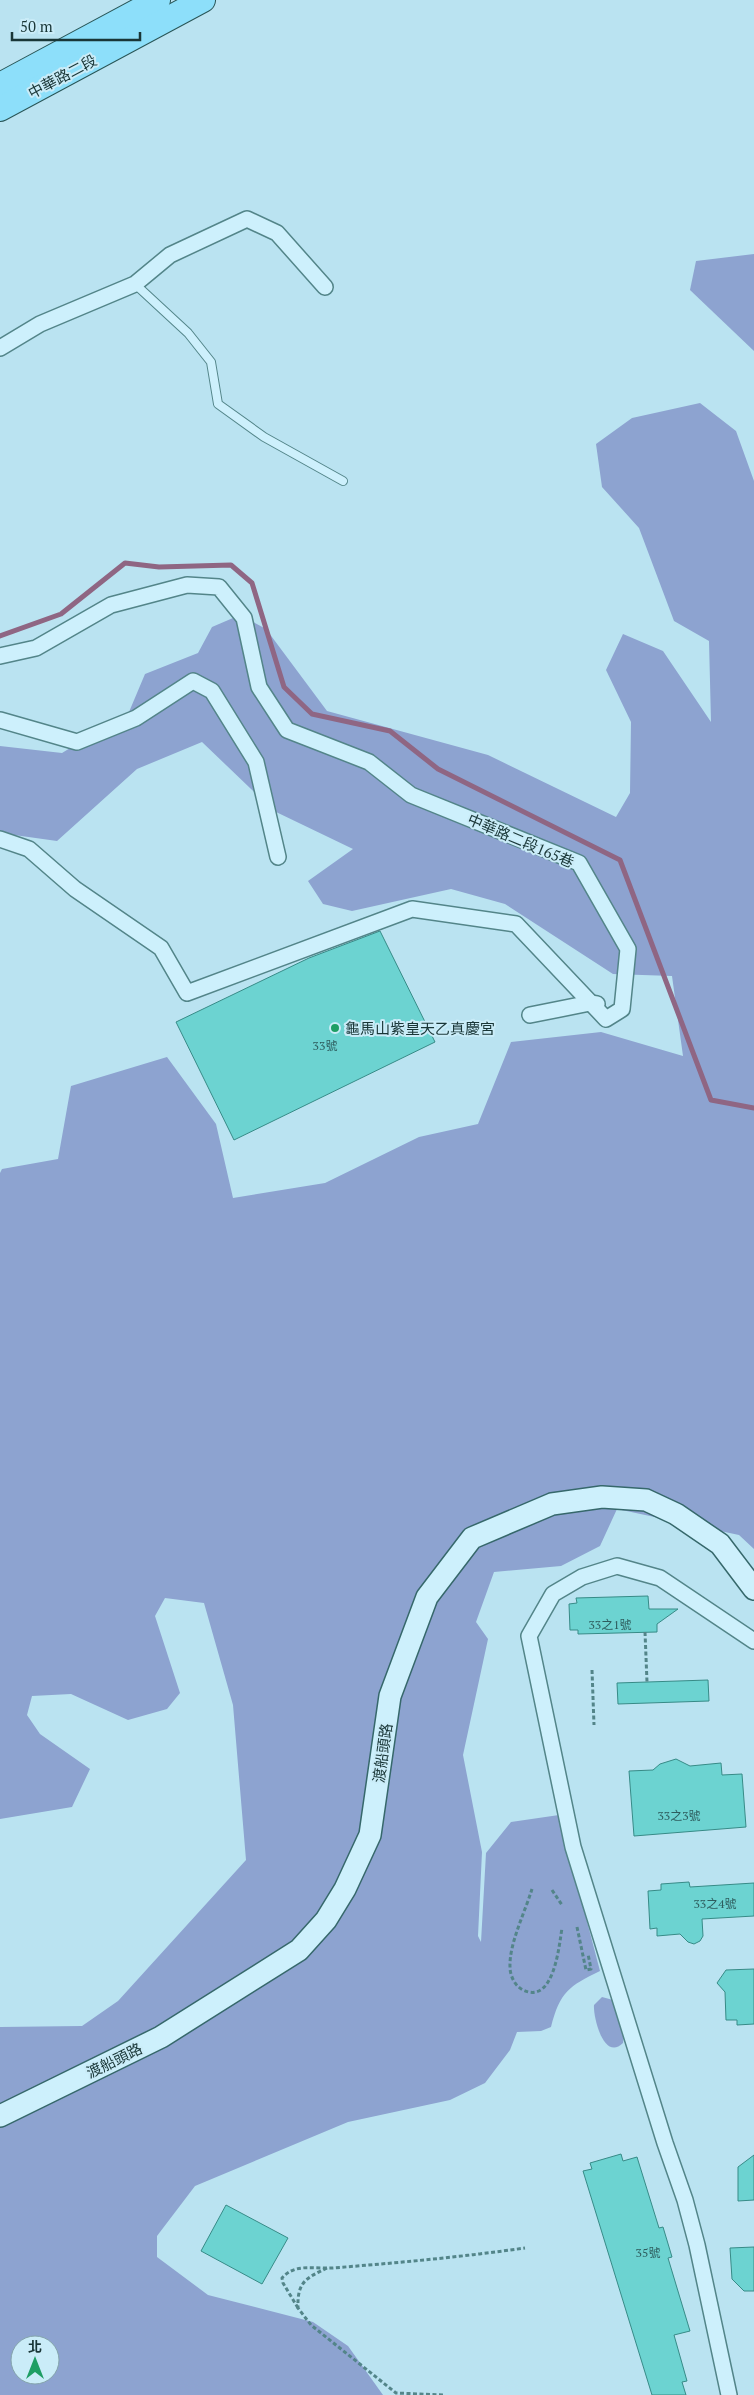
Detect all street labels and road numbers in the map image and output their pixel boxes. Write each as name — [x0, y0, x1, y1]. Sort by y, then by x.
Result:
street label: 中華路二段 — [24, 50, 100, 102]
street label: 中華路二段165巷 — [465, 809, 577, 871]
street label: 渡船頭路 — [368, 1722, 396, 1784]
street label: 渡船頭路 — [83, 2038, 145, 2082]

